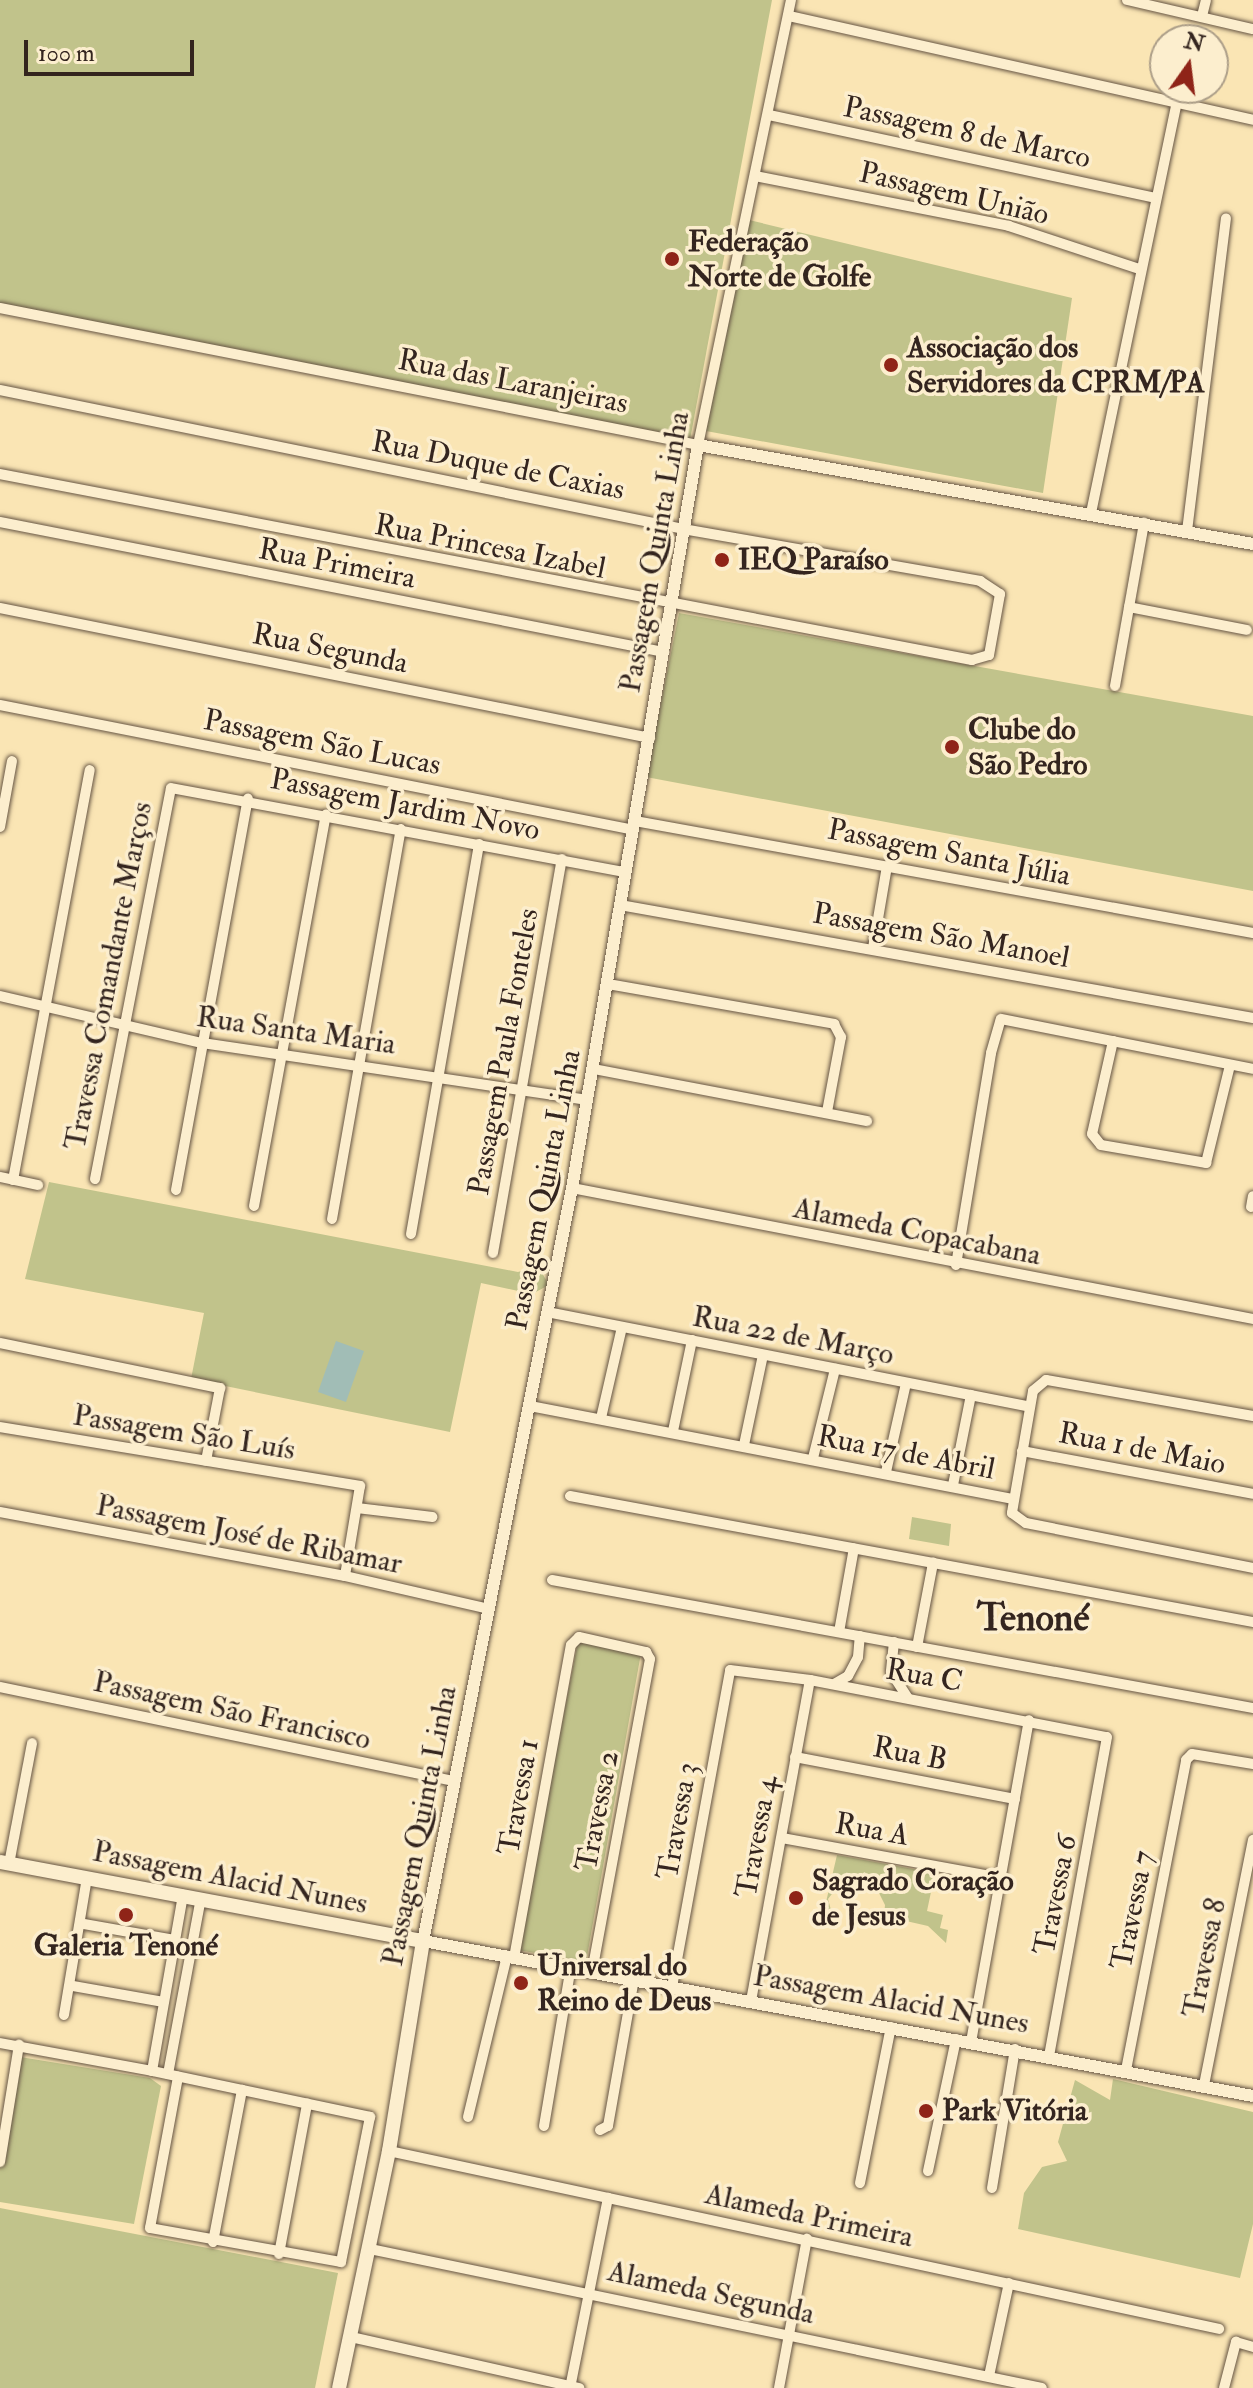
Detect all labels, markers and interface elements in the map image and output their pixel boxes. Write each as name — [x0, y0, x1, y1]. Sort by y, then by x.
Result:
scale bar — [28, 24, 198, 74]
north arrow — [1149, 24, 1229, 104]
text: N — [1181, 27, 1207, 59]
text: 100 m — [38, 38, 95, 69]
street label: Passagem 8 de Marco — [840, 89, 1094, 177]
street label: Passagem União — [856, 155, 1052, 233]
place label: Federação Norte de Golfe — [688, 224, 871, 294]
marker: Federação Norte de Golfe — [663, 250, 681, 268]
place label: Associação dos Servidores da CPRM/PA — [907, 330, 1205, 400]
street label: Rua das Laranjeiras — [395, 342, 631, 422]
marker: Associação dos Servidores da CPRM/PA — [882, 356, 900, 374]
street label: Passagem Quinta Linha — [613, 409, 697, 695]
street label: Rua Duque de Caxias — [368, 424, 628, 508]
street label: Rua Princesa Izabel — [371, 507, 609, 587]
street label: Rua Primeira — [256, 531, 418, 597]
place label: IEQ Paraíso — [738, 542, 889, 578]
marker: IEQ Paraíso — [713, 551, 731, 569]
street label: Rua Segunda — [249, 616, 411, 682]
street label: Passagem São Lucas — [200, 702, 444, 784]
place label: Clube do São Pedro — [968, 712, 1087, 782]
marker: Clube do São Pedro — [943, 738, 961, 756]
street label: Passagem Jardim Novo — [267, 761, 543, 849]
street label: Travessa Comandante Marços — [58, 799, 160, 1153]
street label: Passagem Santa Júlia — [824, 812, 1074, 894]
street label: Passagem São Manoel — [810, 896, 1072, 976]
street label: Passagem Paula Fonteles — [461, 906, 547, 1198]
street label: Rua Santa Maria — [194, 999, 398, 1063]
street label: Passagem Quinta Linha — [499, 1047, 589, 1333]
street label: Alameda Copacabana — [790, 1190, 1044, 1274]
street label: Rua 22 de Março — [689, 1299, 897, 1373]
street label: Passagem São Luís — [70, 1398, 298, 1468]
street label: Rua 1 de Maio — [1055, 1415, 1229, 1483]
street label: Rua 17 de Abril — [814, 1418, 998, 1488]
street label: Passagem José de Ribamar — [93, 1488, 405, 1582]
district label: Tenoné — [977, 1596, 1089, 1642]
street label: Rua C — [883, 1652, 965, 1700]
street label: Passagem São Francisco — [90, 1664, 374, 1758]
street label: Passagem Quinta Linha — [375, 1683, 465, 1969]
street label: Rua B — [870, 1729, 950, 1779]
street label: Travessa 1 — [491, 1736, 547, 1858]
street label: Travessa 2 — [569, 1748, 627, 1874]
street label: Travessa 3 — [650, 1760, 706, 1882]
street label: Travessa 4 — [729, 1773, 785, 1901]
street label: Rua A — [832, 1806, 912, 1854]
street label: Travessa 6 — [1027, 1832, 1085, 1958]
street label: Passagem Alacid Nunes — [90, 1834, 370, 1922]
street label: Travessa 7 — [1104, 1848, 1162, 1972]
place label: Sagrado Coração de Jesus — [812, 1863, 1014, 1934]
marker: Sagrado Coração de Jesus — [787, 1889, 805, 1907]
street label: Travessa 8 — [1176, 1895, 1234, 2021]
marker: Galeria Tenoné — [117, 1906, 135, 1924]
place label: Galeria Tenoné — [34, 1928, 218, 1964]
place label: Universal do Reino de Deus — [537, 1948, 711, 2018]
street label: Passagem Alacid Nunes — [750, 1958, 1032, 2042]
marker: Universal do Reino de Deus — [512, 1974, 530, 1992]
place label: Park Vitória — [942, 2093, 1087, 2129]
marker: Park Vitória — [917, 2102, 935, 2120]
street label: Alameda Primeira — [702, 2176, 916, 2256]
street label: Alameda Segunda — [604, 2254, 818, 2332]

